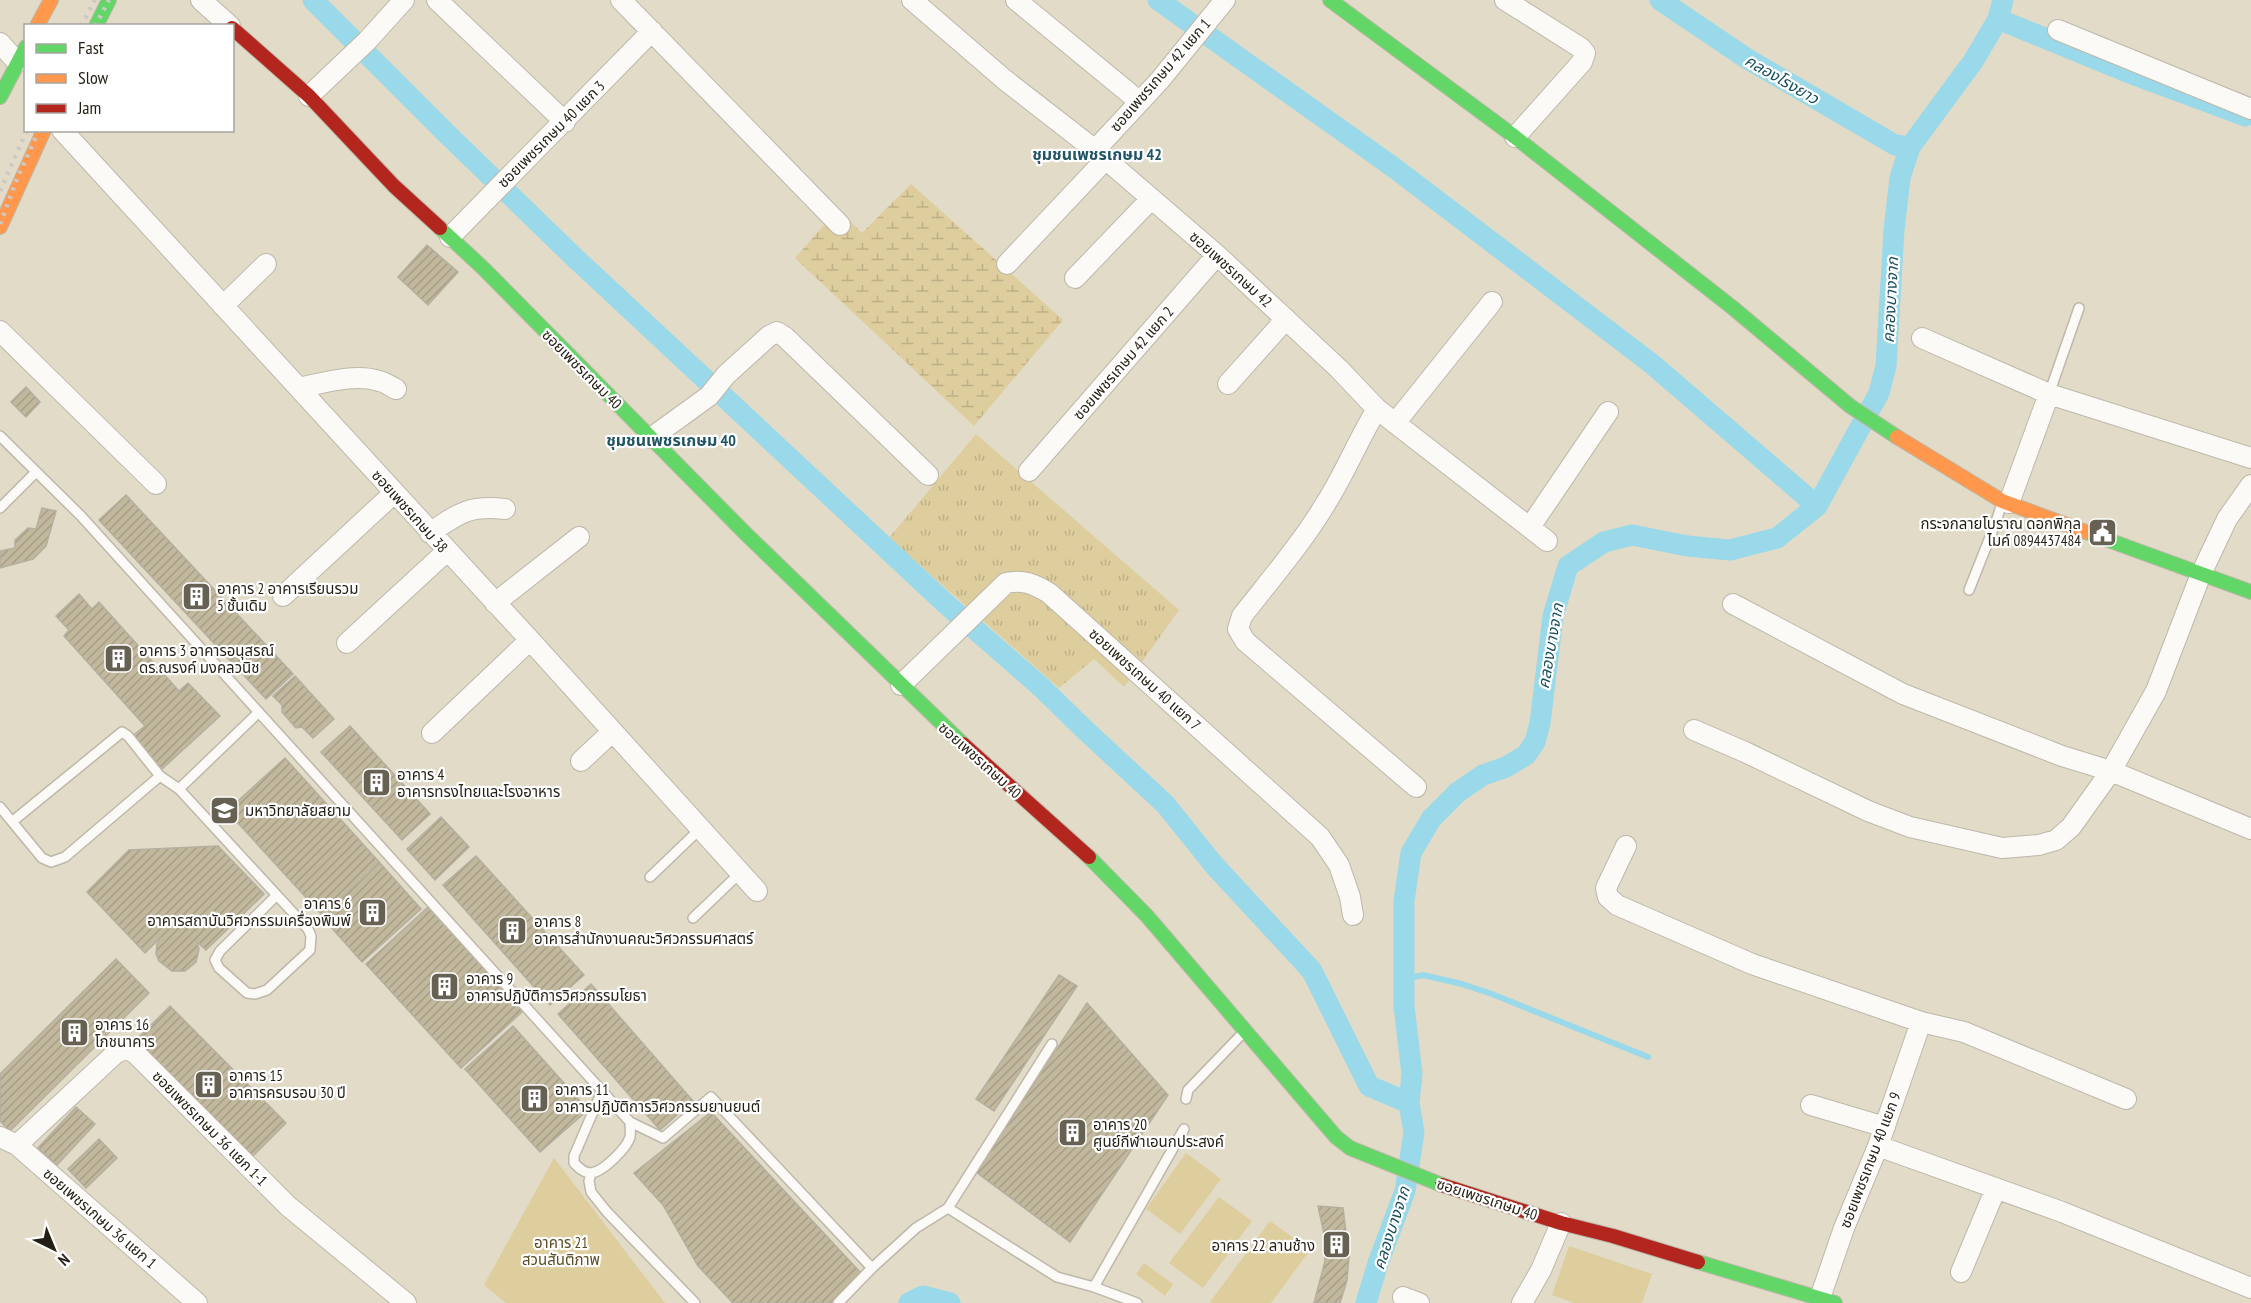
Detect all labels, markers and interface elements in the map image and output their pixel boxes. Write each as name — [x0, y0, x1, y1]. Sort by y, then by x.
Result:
street label: ซอยเพชรเกษม 42 แยก 1 — [1106, 14, 1214, 136]
legend — [24, 24, 234, 132]
text: Fast — [78, 36, 104, 59]
water label: คลองโรงยาว — [1742, 50, 1823, 109]
text: Slow — [78, 66, 109, 89]
street label: ซอยเพชรเกษม 40 แยก 3 — [493, 76, 609, 192]
text: Jam — [77, 96, 101, 119]
district label: ชุมชนเพชรเกษม 42 — [1032, 144, 1162, 164]
street label: ซอยเพชรเกษม 42 — [1186, 227, 1276, 311]
water label: คลองบางจาก — [1878, 255, 1902, 344]
street label: ซอยเพชรเกษม 42 แยก 2 — [1069, 302, 1177, 424]
street label: ซอยเพชรเกษม 40 — [538, 325, 626, 413]
district label: ชุมชนเพชรเกษม 40 — [606, 430, 736, 450]
street label: ซอยเพชรเกษม 38 — [368, 466, 452, 556]
place label: กระจกลายโบราณ ดอกพิกุล ไมค์ 0894437484 — [1920, 514, 2081, 550]
public building icon: กระจกลายโบราณ ดอกพิกุล ไมค์ 0894437484 — [2086, 516, 2118, 548]
place label: อาคาร 2 อาคารเรียนรวม 5 ชั้นเดิม — [217, 579, 358, 615]
building icon: อาคาร 2 อาคารเรียนรวม 5 ชั้นเดิม — [180, 581, 212, 613]
water label: คลองบางจาก — [1533, 600, 1568, 690]
street label: ซอยเพชรเกษม 40 แยก 7 — [1085, 624, 1205, 734]
place label: อาคาร 3 อาคารอนุสรณ์ ดร.ณรงค์ มงคลวนิช — [139, 641, 274, 677]
building icon: อาคาร 3 อาคารอนุสรณ์ ดร.ณรงค์ มงคลวนิช — [102, 643, 134, 675]
street label: ซอยเพชรเกษม 40 — [935, 718, 1026, 802]
place label: อาคาร 4 อาคารทรงไทยและโรงอาหาร — [397, 765, 560, 801]
building icon: อาคาร 4 อาคารทรงไทยและโรงอาหาร — [360, 767, 392, 799]
school or university icon: มหาวิทยาลัยสยาม — [208, 794, 240, 826]
place label: มหาวิทยาลัยสยาม — [245, 801, 351, 820]
place label: อาคาร 6 อาคารสถาบันวิศวกรรมเครื่องพิมพ์ — [147, 894, 351, 930]
building icon: อาคาร 6 อาคารสถาบันวิศวกรรมเครื่องพิมพ์ — [356, 896, 388, 928]
place label: อาคาร 8 อาคารสำนักงานคณะวิศวกรรมศาสตร์ — [534, 912, 754, 948]
building icon: อาคาร 8 อาคารสำนักงานคณะวิศวกรรมศาสตร์ — [497, 914, 529, 946]
place label: อาคาร 9 อาคารปฏิบัติการวิศวกรรมโยธา — [466, 969, 647, 1005]
building icon: อาคาร 9 อาคารปฏิบัติการวิศวกรรมโยธา — [429, 971, 461, 1003]
place label: อาคาร 16 โภชนาคาร — [95, 1015, 155, 1051]
building icon: อาคาร 16 โภชนาคาร — [58, 1017, 90, 1049]
street label: ซอยเพชรเกษม 36 แยก 1-1 — [148, 1066, 272, 1190]
place label: อาคาร 15 อาคารครบรอบ 30 ปี — [229, 1066, 346, 1102]
building icon: อาคาร 15 อาคารครบรอบ 30 ปี — [192, 1068, 224, 1100]
place label: อาคาร 11 อาคารปฏิบัติการวิศวกรรมยานยนต์ — [555, 1080, 760, 1116]
building icon: อาคาร 11 อาคารปฏิบัติการวิศวกรรมยานยนต์ — [518, 1082, 550, 1114]
street label: ซอยเพชรเกษม 40 แยก 9 — [1835, 1089, 1905, 1231]
place label: อาคาร 20 ศูนย์กีฬาเอนกประสงค์ — [1093, 1115, 1224, 1151]
building icon: อาคาร 20 ศูนย์กีฬาเอนกประสงค์ — [1056, 1117, 1088, 1149]
street label: ซอยเพชรเกษม 36 แยก 1 — [39, 1164, 161, 1272]
street label: ซอยเพชรเกษม 40 — [1434, 1174, 1540, 1224]
water label: คลองบางจาก — [1368, 1183, 1414, 1272]
north arrow — [24, 1219, 84, 1279]
building icon: อาคาร 22 ลานช้าง — [1320, 1229, 1352, 1261]
park label: อาคาร 21 สวนสันติภาพ — [522, 1233, 600, 1269]
place label: อาคาร 22 ลานช้าง — [1212, 1236, 1315, 1255]
text: N — [54, 1250, 74, 1270]

